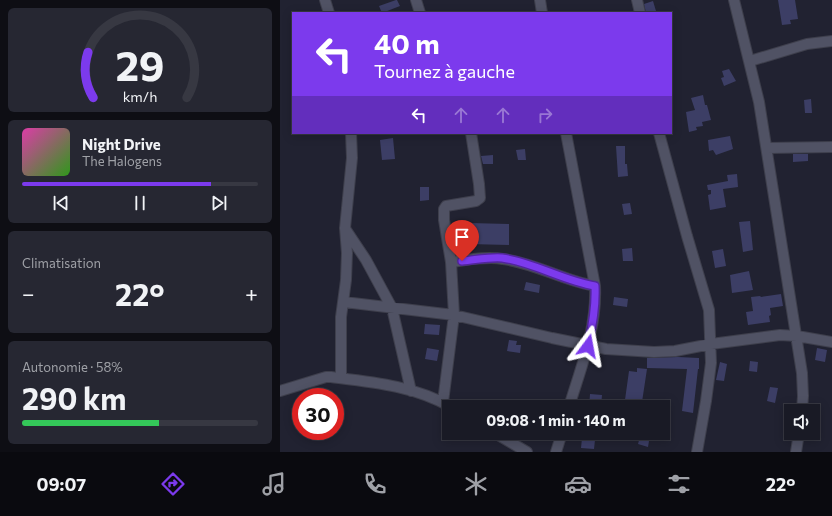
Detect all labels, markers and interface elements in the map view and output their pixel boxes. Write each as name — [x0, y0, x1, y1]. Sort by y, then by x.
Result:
text: 40 m — [374, 26, 440, 60]
icon: left — [308, 28, 360, 80]
text: 29 — [115, 39, 165, 90]
text: Tournez à gauche — [374, 60, 515, 82]
text: km/h — [123, 87, 157, 105]
icon: left — [408, 104, 430, 126]
icon: ahead — [450, 104, 472, 126]
icon: ahead — [492, 104, 514, 126]
icon: right — [534, 104, 556, 126]
text: Night Drive — [82, 135, 161, 153]
text: The Halogens — [82, 153, 162, 169]
icon: previous — [50, 192, 72, 214]
icon: pause — [129, 192, 151, 214]
icon: next — [208, 192, 230, 214]
pin — [445, 220, 479, 261]
icon: arrive — [451, 226, 473, 248]
text: Climatisation — [22, 255, 101, 271]
text: 22° — [115, 275, 165, 312]
text: − — [22, 280, 35, 307]
text: + — [245, 280, 258, 307]
position arrow — [567, 325, 609, 367]
text: Autonomie · 58% — [22, 359, 123, 375]
text: 290 km — [22, 379, 126, 416]
speed limit sign: 30 — [292, 388, 344, 440]
map controls — [784, 404, 820, 440]
button: sound — [784, 404, 820, 440]
text: 09:08 · 1 min · 140 m — [486, 411, 626, 429]
icon: directions — [159, 470, 187, 498]
icon: music — [260, 470, 288, 498]
icon: phone — [361, 470, 389, 498]
icon: climate — [462, 470, 490, 498]
icon: car — [564, 470, 592, 498]
icon: filters — [665, 470, 693, 498]
text: 09:07 — [37, 473, 86, 495]
text: 22° — [766, 473, 795, 495]

